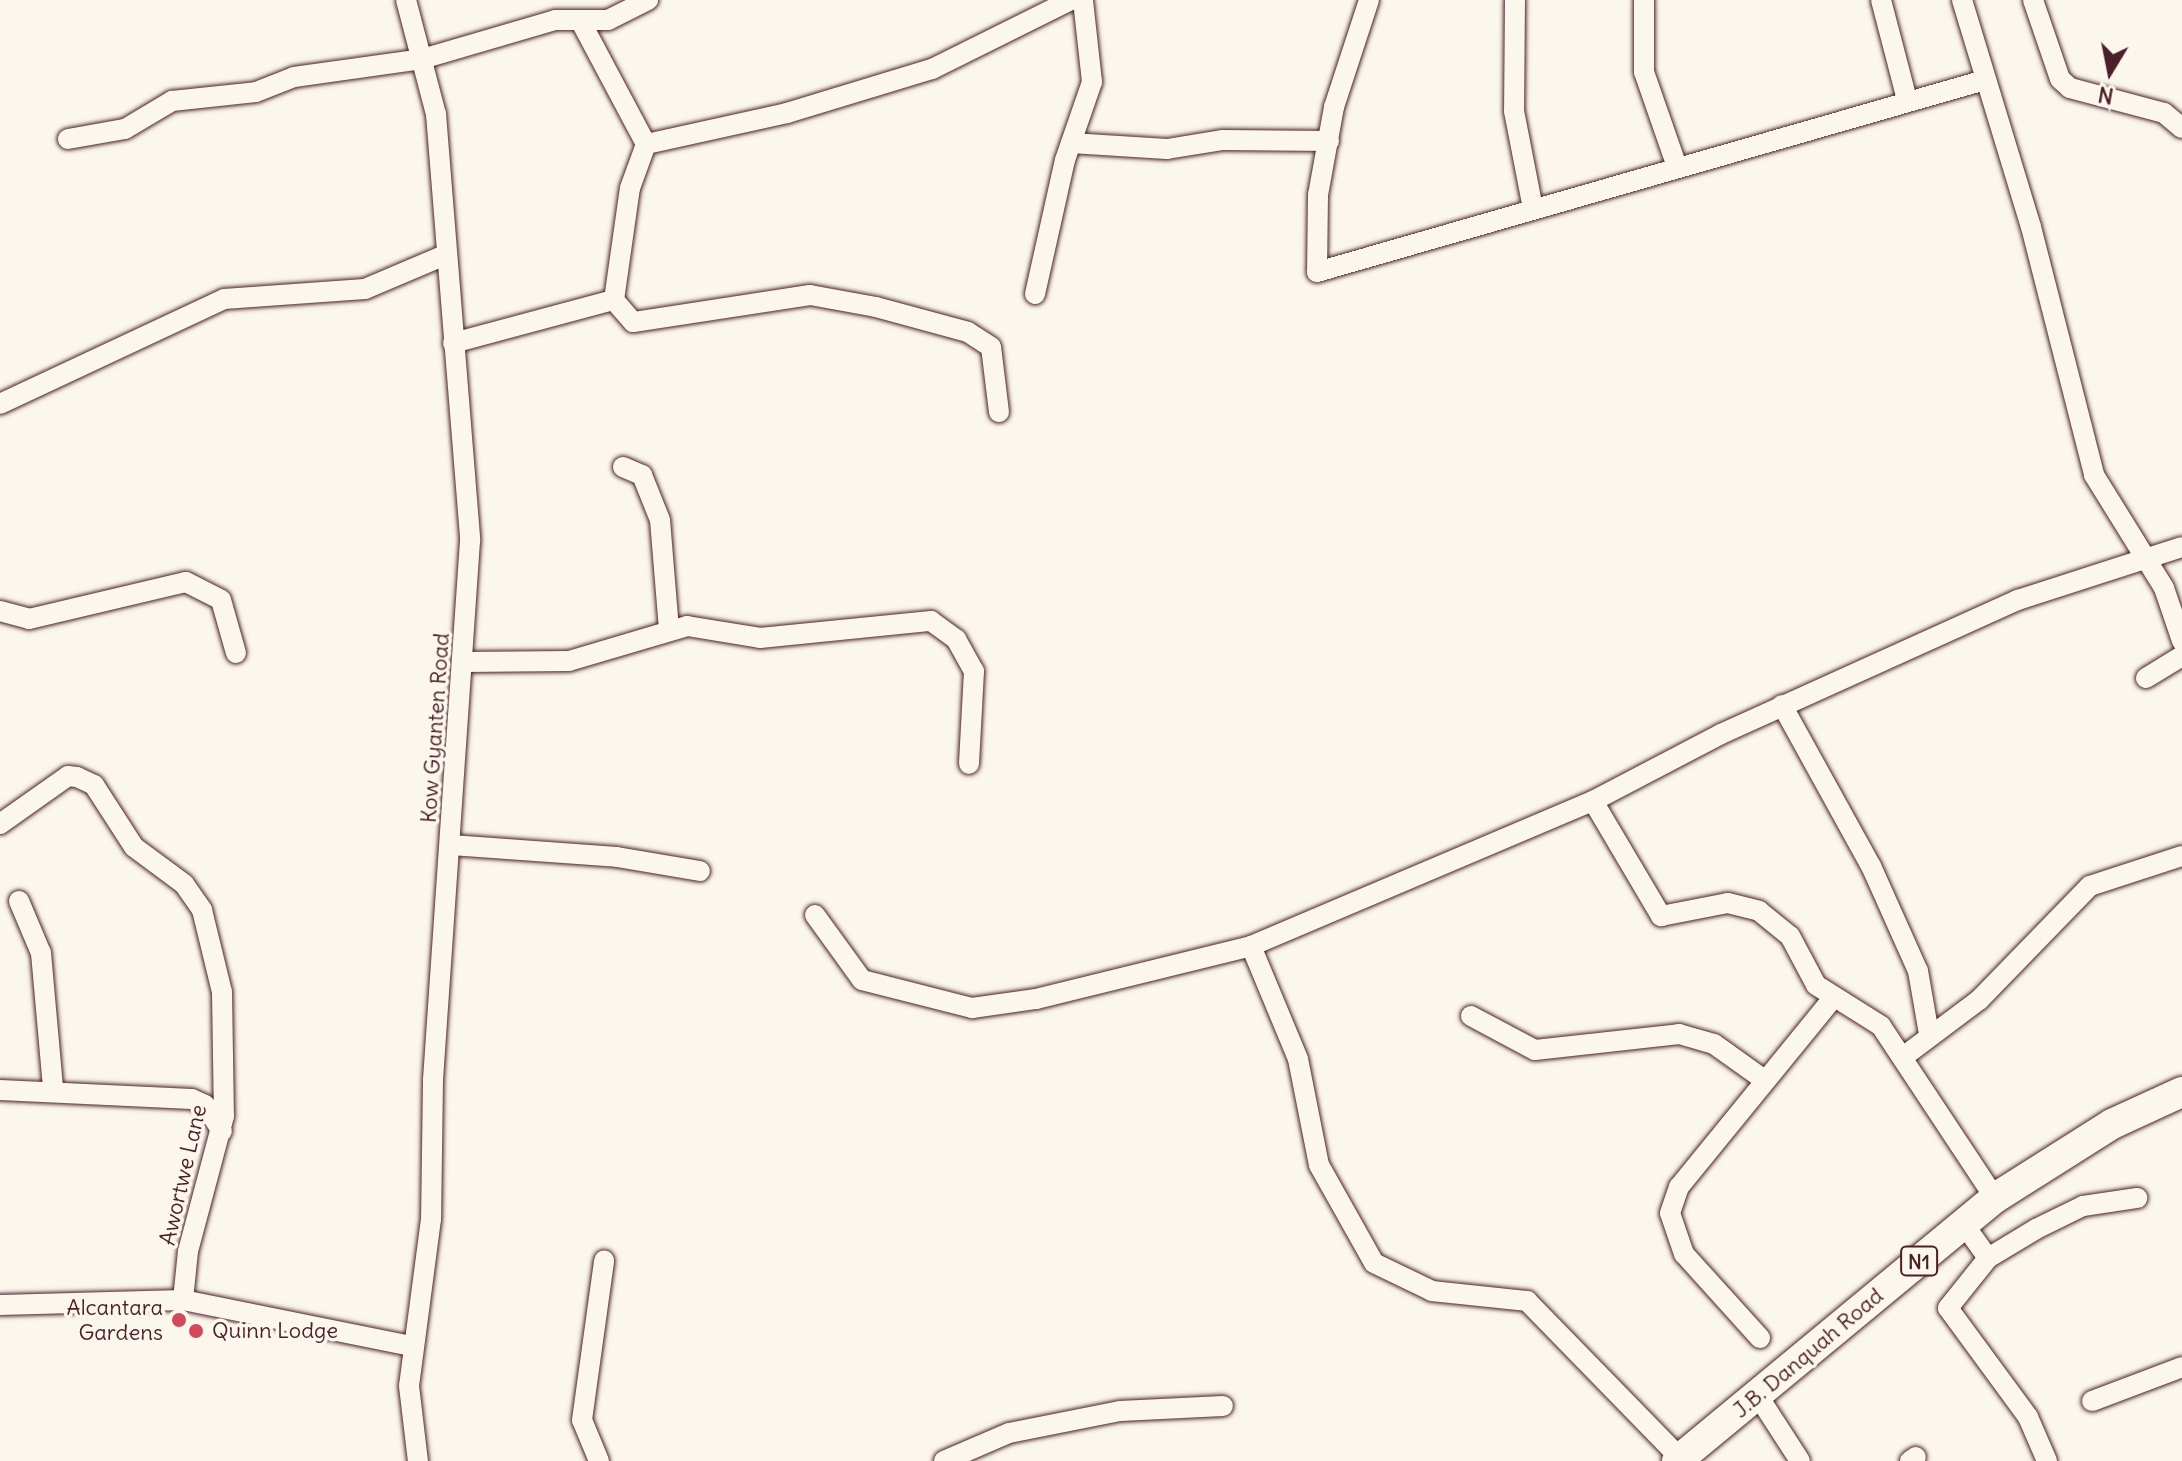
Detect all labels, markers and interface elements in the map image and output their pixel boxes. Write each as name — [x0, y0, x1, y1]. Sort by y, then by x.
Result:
north arrow — [2070, 32, 2150, 112]
text: N — [2096, 81, 2116, 111]
street label: Kow Gyanten Road — [415, 632, 455, 824]
street label: Awortwe Lane — [154, 1102, 212, 1248]
road number: N1 — [1899, 1245, 1939, 1277]
street label: J.B. Danquah Road — [1728, 1283, 1888, 1423]
place label: Alcantara Gardens — [67, 1294, 163, 1346]
marker: Alcantara Gardens — [170, 1311, 188, 1329]
place label: Quinn Lodge — [212, 1318, 338, 1344]
marker: Quinn Lodge — [187, 1322, 205, 1340]

